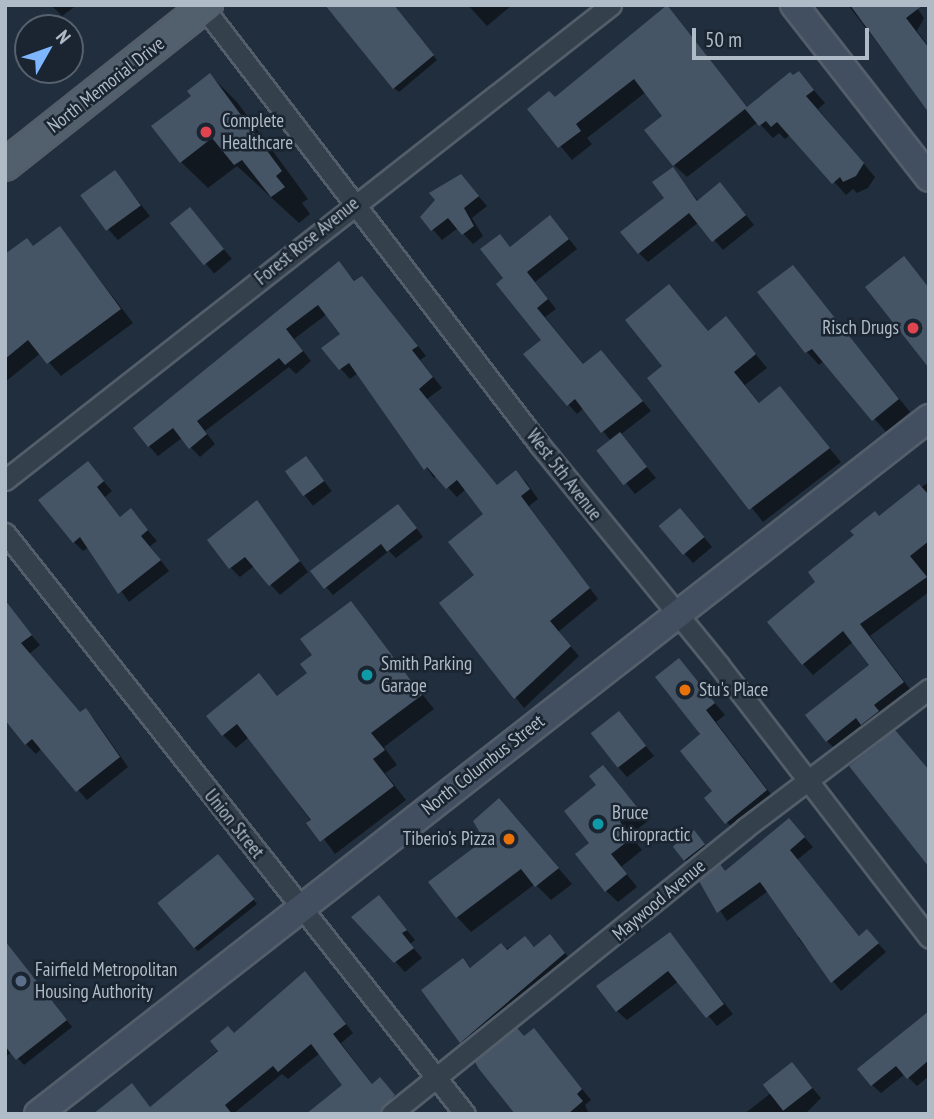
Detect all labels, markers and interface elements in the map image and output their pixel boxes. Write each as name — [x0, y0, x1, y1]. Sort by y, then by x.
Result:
north arrow — [14, 14, 84, 84]
scale bar — [696, 14, 873, 58]
text: 50 m — [705, 26, 742, 53]
street label: North Memorial Drive — [43, 32, 169, 138]
place label: Complete Healthcare — [222, 110, 293, 154]
marker: Complete Healthcare — [196, 122, 216, 142]
street label: Forest Rose Avenue — [250, 192, 364, 290]
place label: Risch Drugs — [822, 317, 899, 339]
marker: Risch Drugs — [905, 320, 921, 336]
street label: West 5th Avenue — [521, 425, 607, 525]
place label: Smith Parking Garage — [381, 653, 472, 697]
marker: Smith Parking Garage — [359, 667, 375, 683]
place label: Stu's Place — [699, 679, 768, 701]
marker: Stu's Place — [677, 682, 693, 698]
street label: North Columbus Street — [417, 710, 549, 820]
street label: Union Street — [199, 785, 269, 863]
place label: Bruce Chiropractic — [612, 802, 691, 846]
marker: Bruce Chiropractic — [590, 816, 606, 832]
place label: Tiberio's Pizza — [403, 828, 495, 850]
marker: Tiberio's Pizza — [501, 831, 517, 847]
street label: Maywood Avenue — [608, 854, 710, 946]
place label: Fairfield Metropolitan Housing Authority — [35, 959, 177, 1003]
marker: Fairfield Metropolitan Housing Authority — [13, 973, 29, 989]

